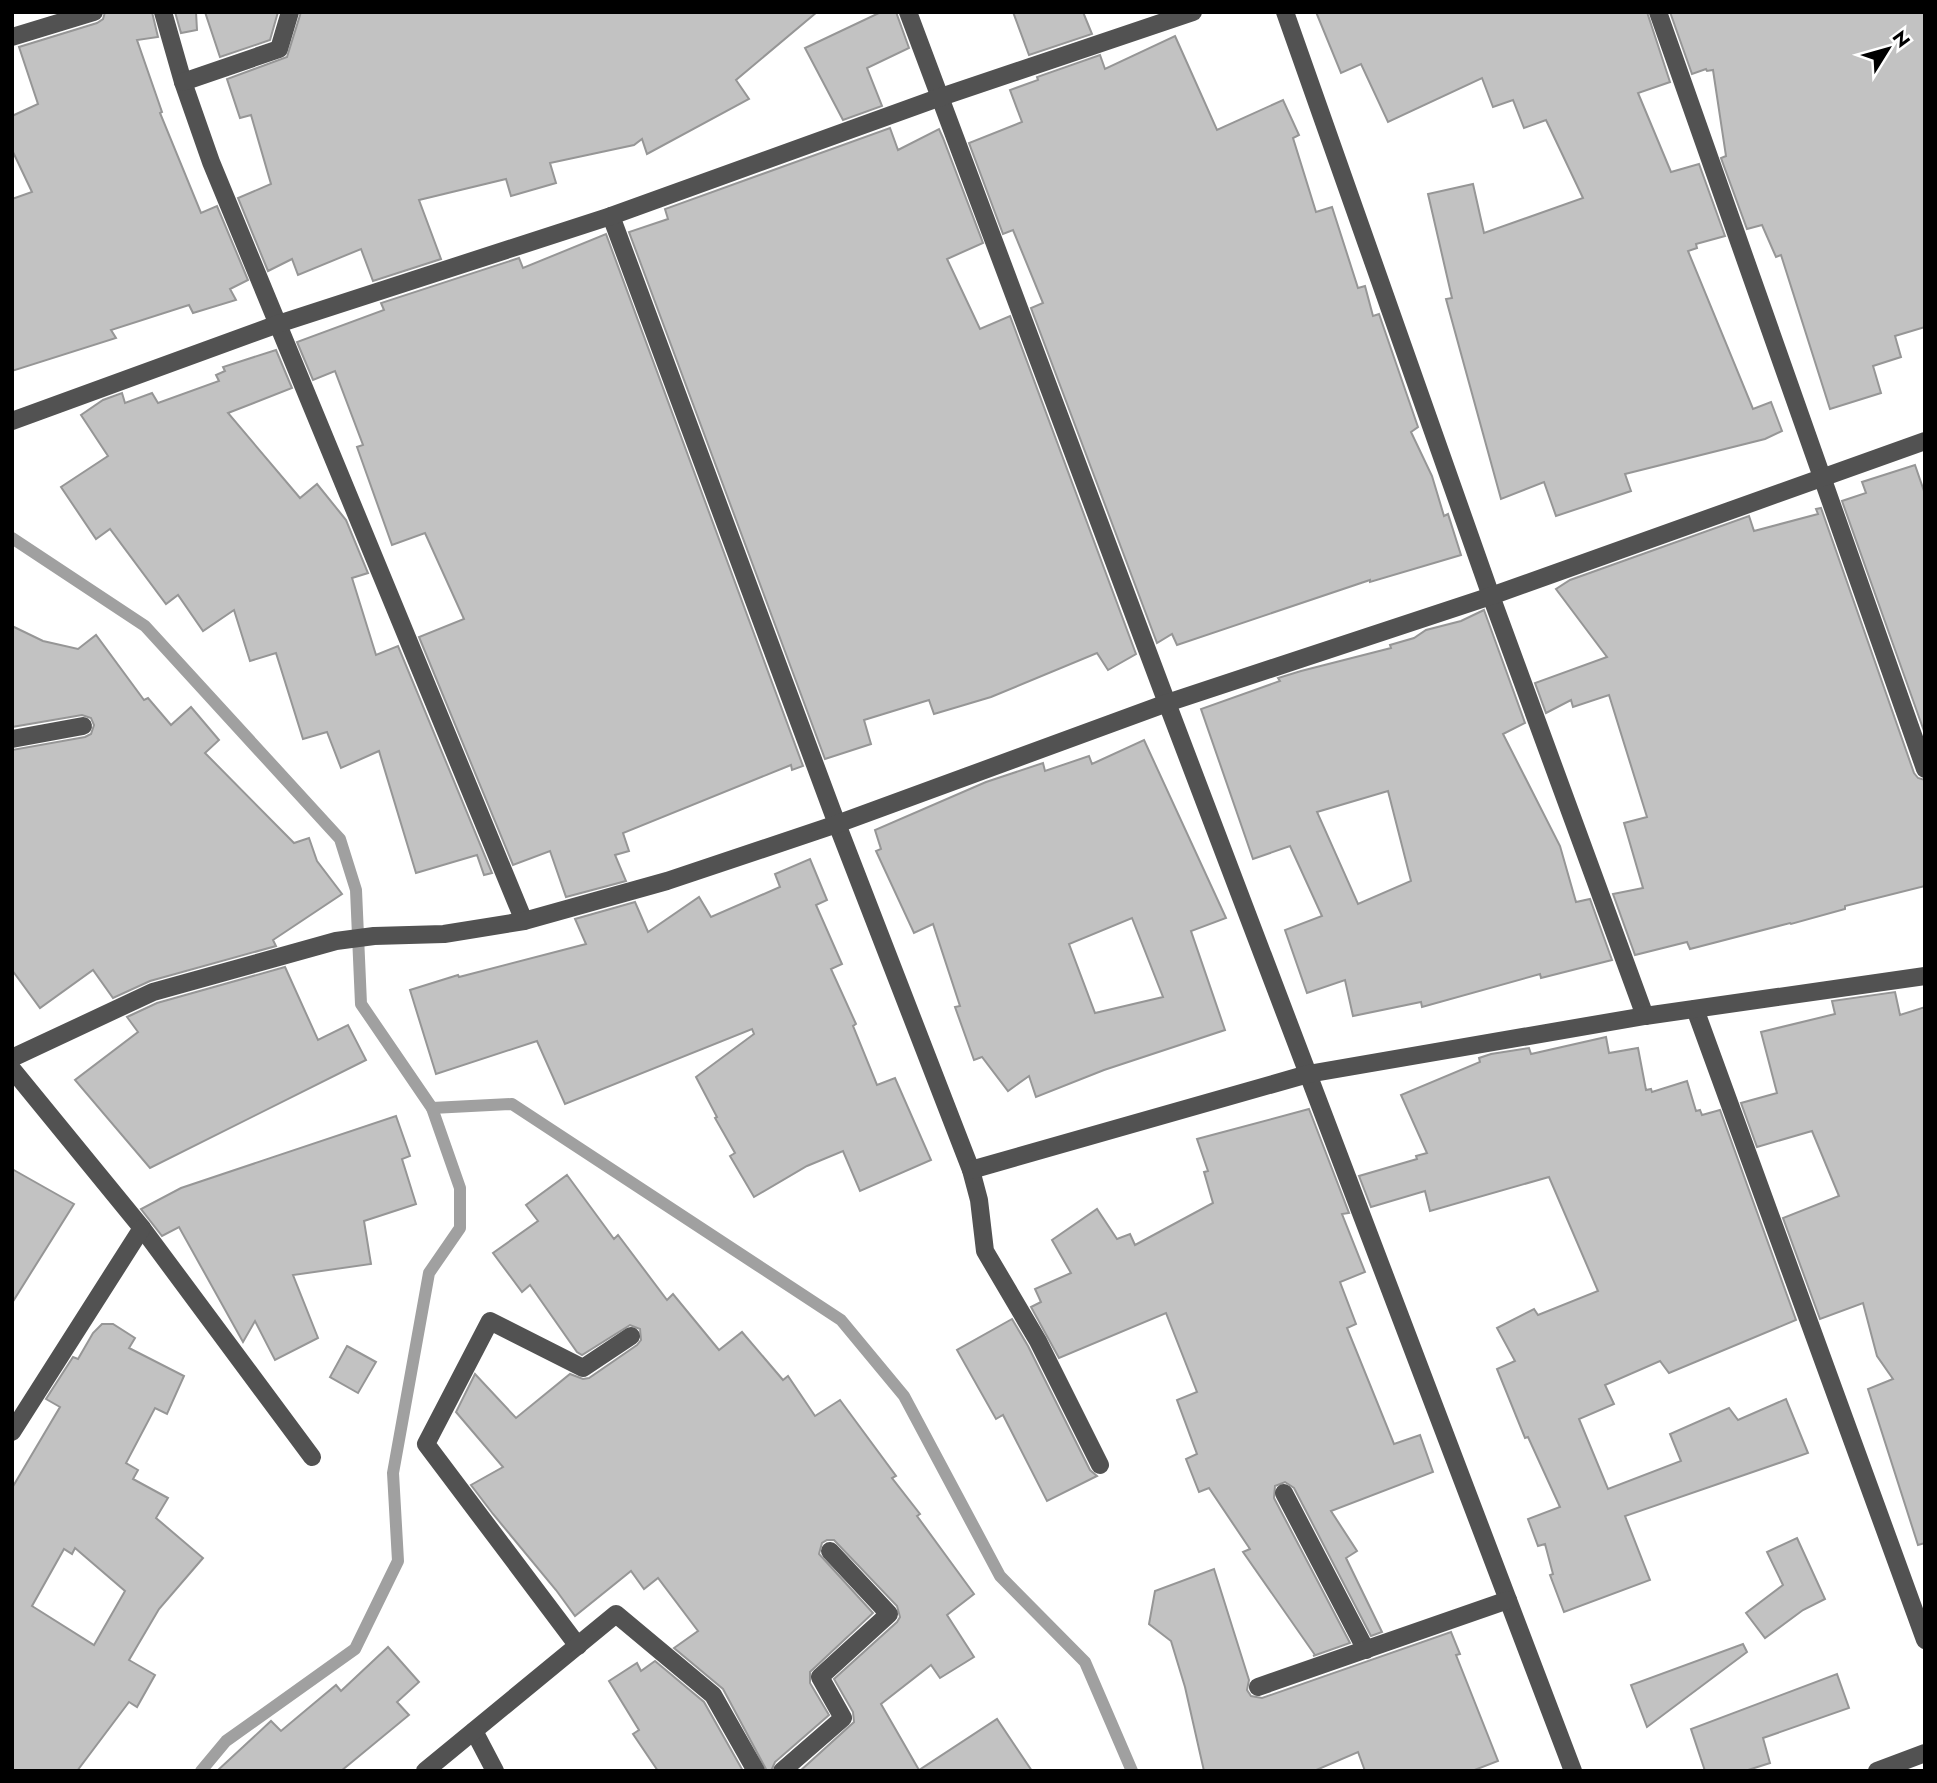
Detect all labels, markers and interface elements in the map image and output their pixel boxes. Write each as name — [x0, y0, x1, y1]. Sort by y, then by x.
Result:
north arrow — [1853, 14, 1923, 84]
text: N — [1886, 25, 1917, 53]

